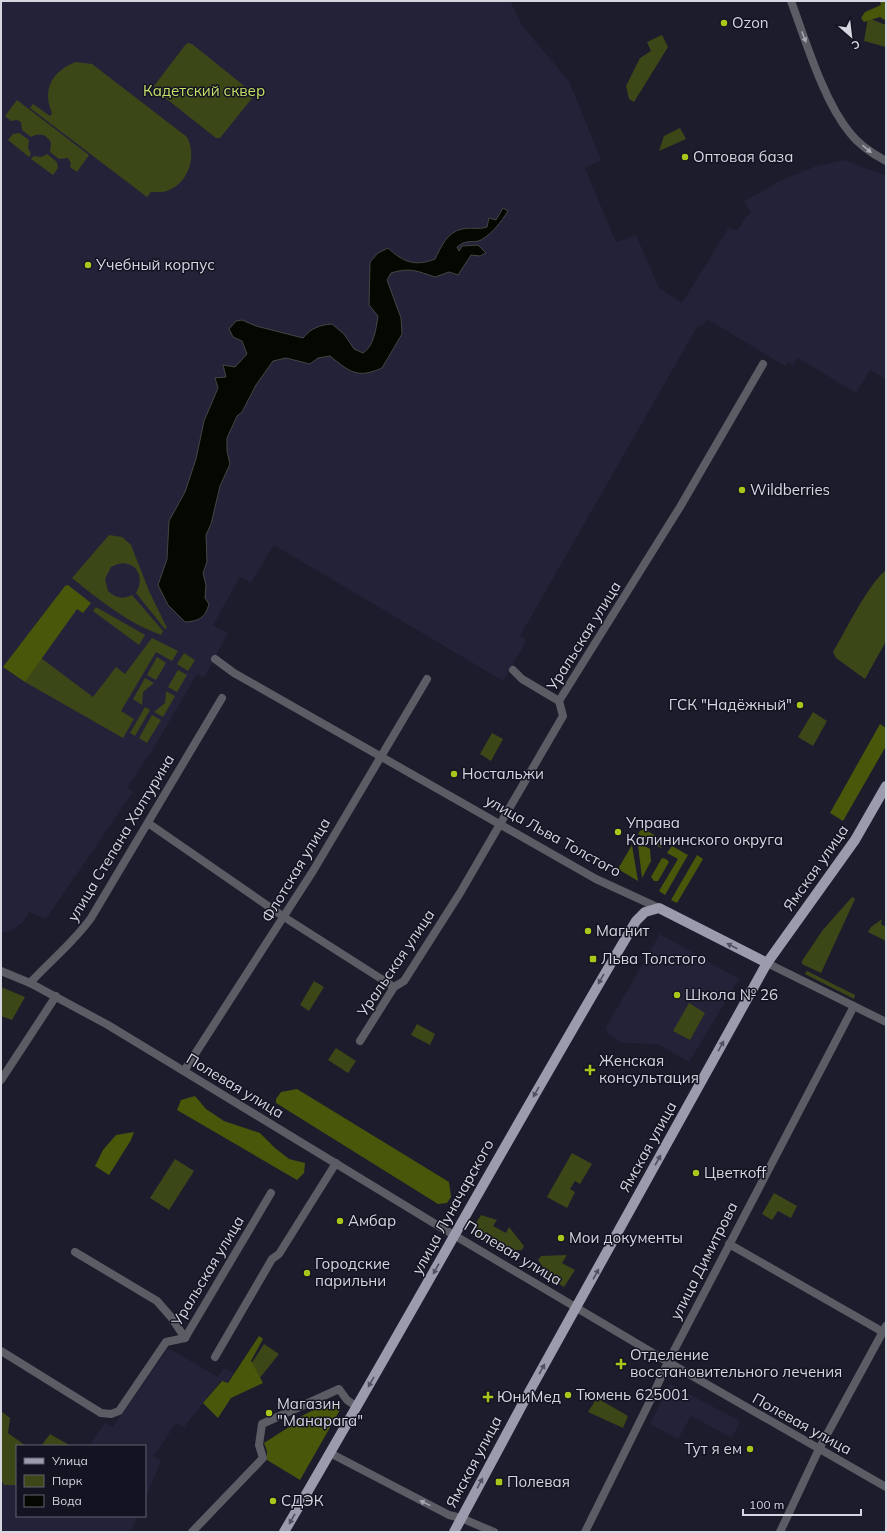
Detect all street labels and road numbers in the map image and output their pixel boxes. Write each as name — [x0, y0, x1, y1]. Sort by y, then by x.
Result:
street label: Уральская улица — [542, 578, 625, 695]
street label: улица Степана Халтурина — [63, 751, 178, 925]
street label: улица Льва Толстого — [482, 790, 625, 881]
street label: Флотская улица — [257, 814, 334, 925]
street label: Ямская улица — [779, 821, 852, 915]
street label: Уральская улица — [352, 906, 438, 1021]
street label: Полевая улица — [183, 1049, 288, 1122]
street label: Ямская улица — [615, 1098, 680, 1196]
street label: улица Луначарского — [407, 1136, 498, 1278]
street label: улица Димитрова — [666, 1199, 741, 1323]
street label: Уральская улица — [167, 1212, 248, 1330]
street label: Полевая улица — [461, 1216, 566, 1289]
street label: Полевая улица — [749, 1388, 855, 1459]
street label: Ямская улица — [441, 1413, 506, 1511]

